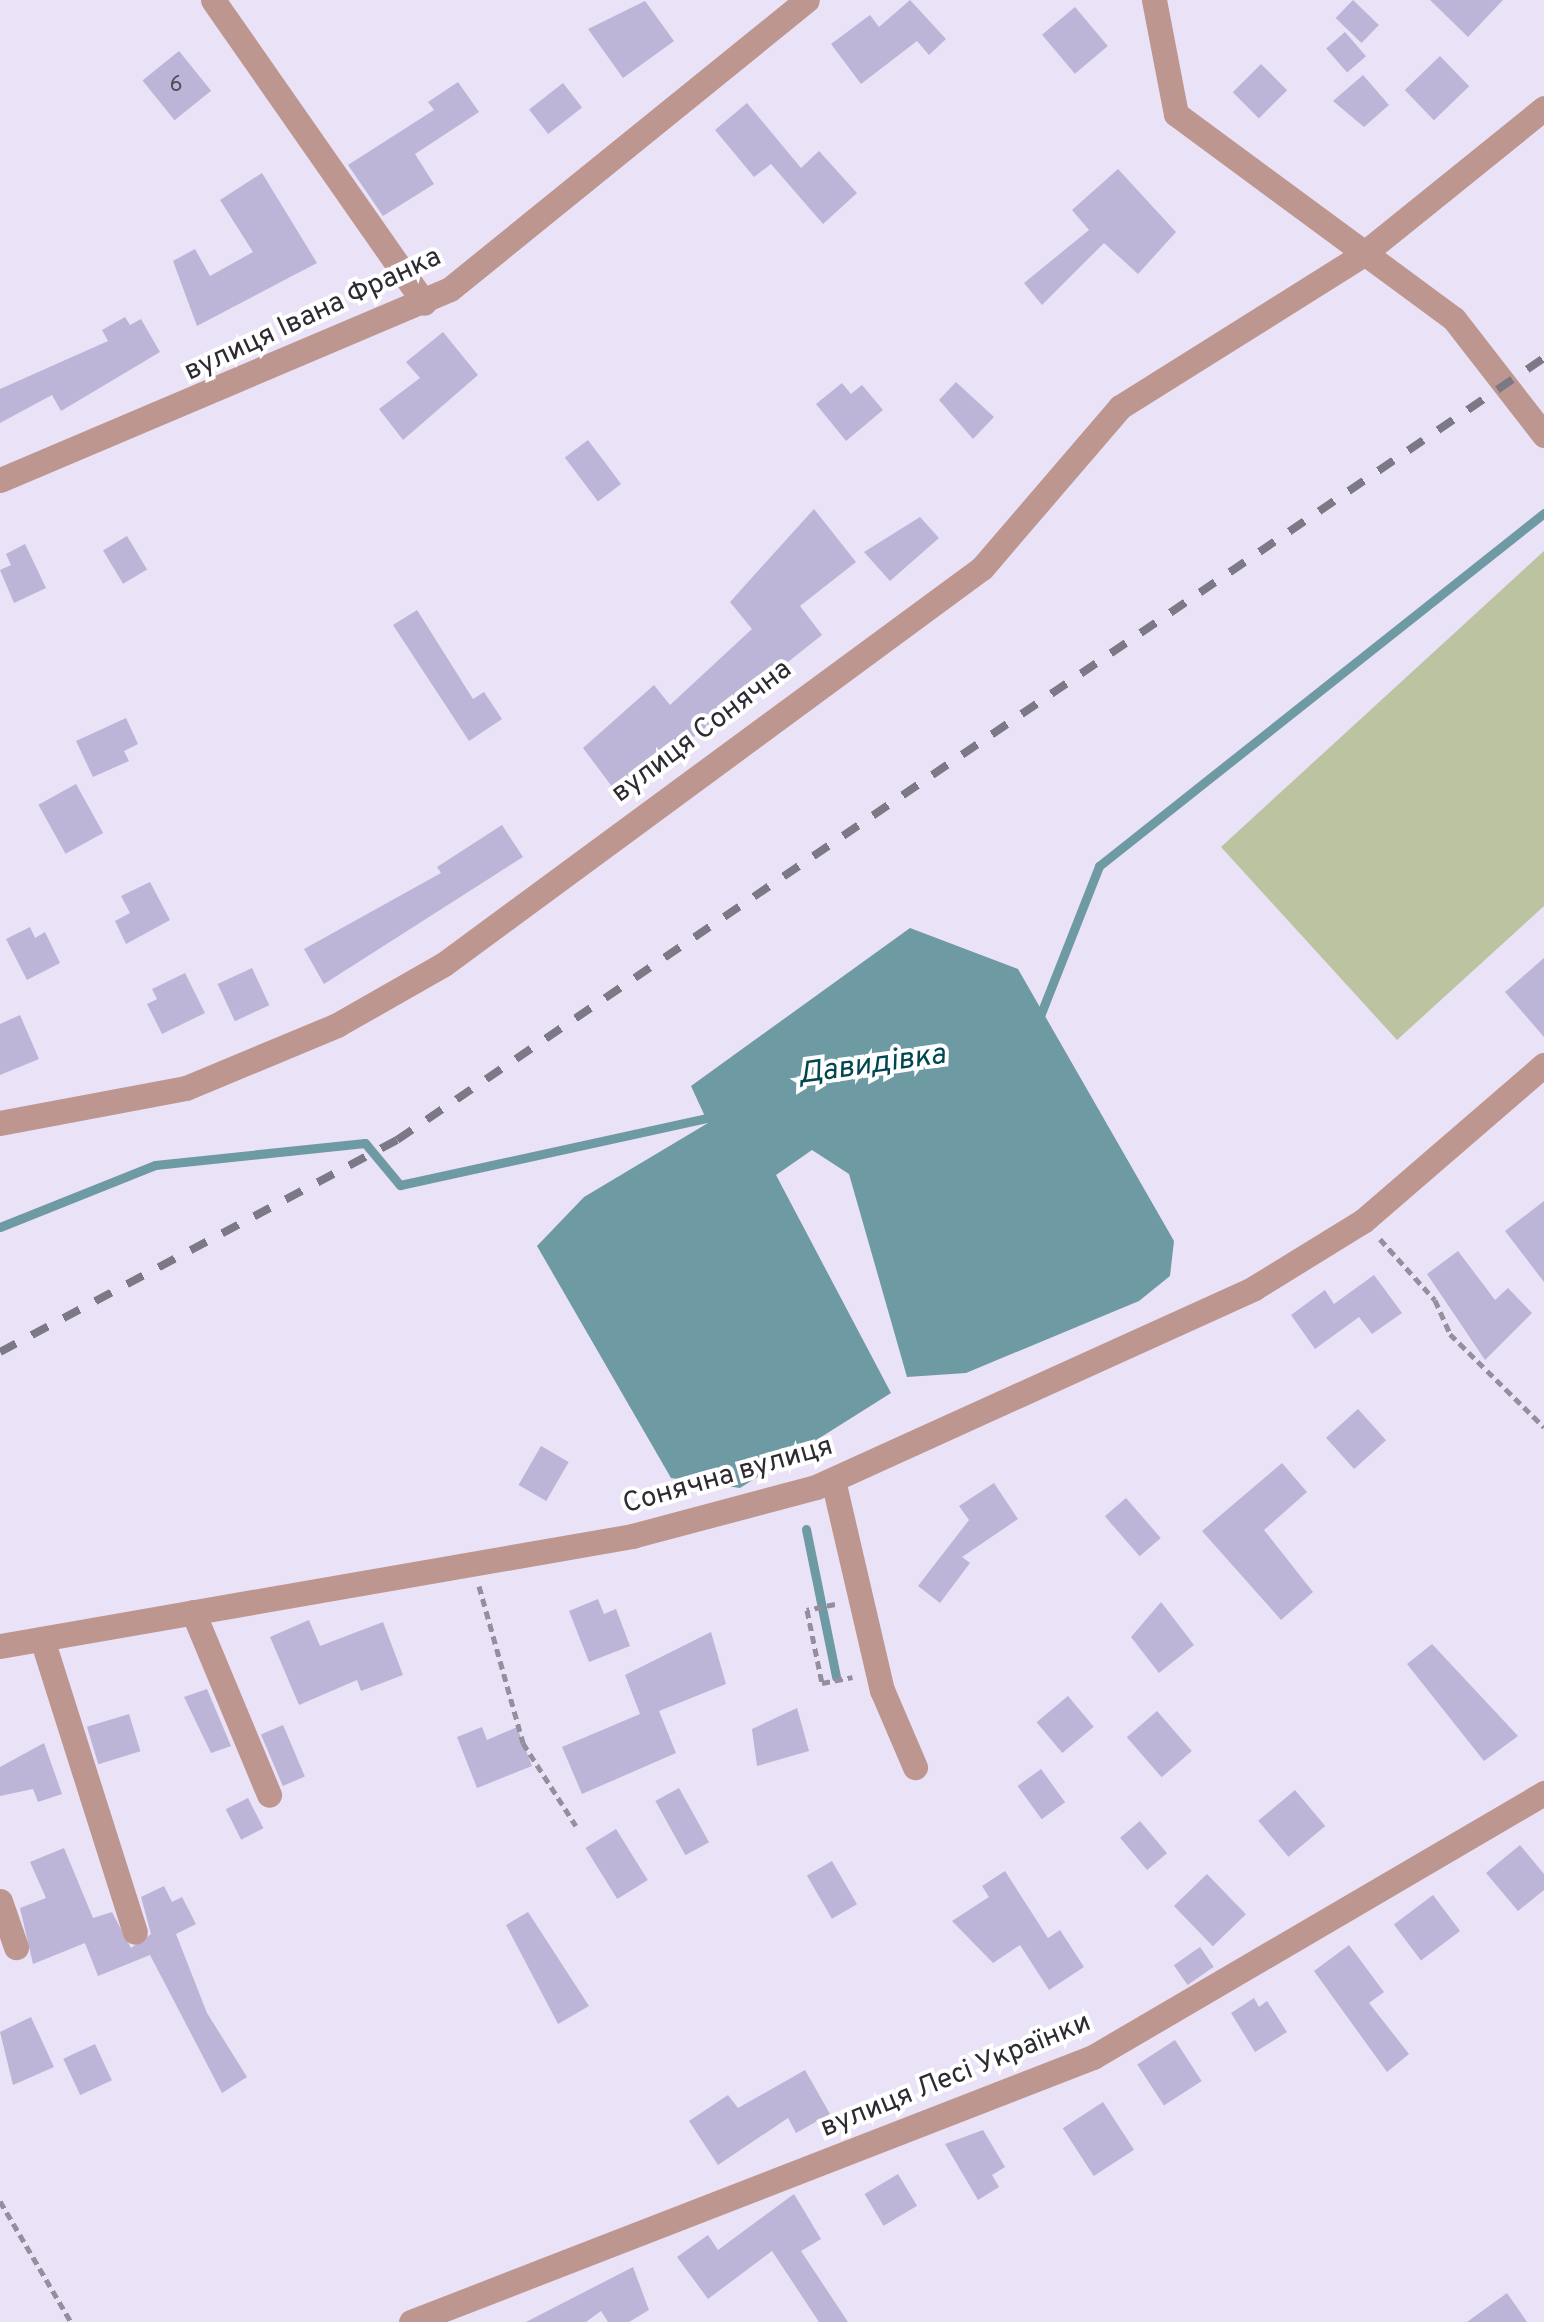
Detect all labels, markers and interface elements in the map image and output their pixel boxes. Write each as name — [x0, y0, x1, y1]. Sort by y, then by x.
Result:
house number: 6 — [169, 73, 183, 99]
street label: вулиця Івана Франка — [179, 241, 447, 389]
street label: вулиця Сонячна — [605, 653, 799, 811]
water label: Давидівка — [796, 1038, 948, 1094]
street label: Сонячна вулиця — [619, 1430, 837, 1522]
street label: вулиця Лесі Українки — [816, 2006, 1096, 2146]

